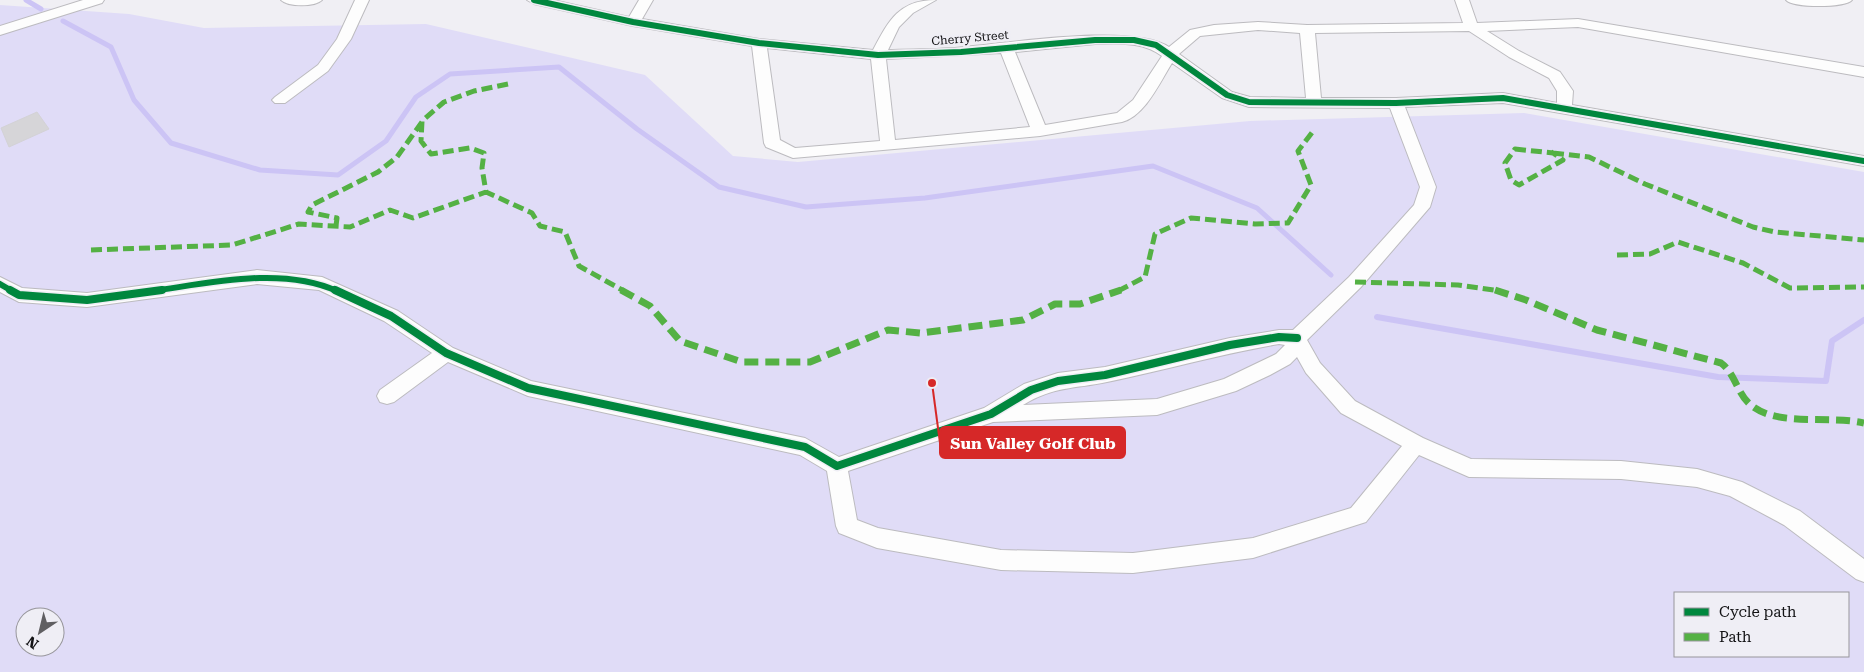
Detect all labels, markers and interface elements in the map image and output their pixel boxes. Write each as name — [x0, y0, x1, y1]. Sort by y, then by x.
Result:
street label: Cherry Street — [931, 28, 1010, 48]
callout: Sun Valley Golf Club — [940, 427, 1125, 458]
text: Sun Valley Golf Club — [950, 434, 1116, 453]
legend — [1674, 592, 1849, 657]
text: Cycle path — [1719, 603, 1797, 621]
north arrow — [15, 607, 65, 657]
text: Path — [1719, 628, 1752, 646]
text: N — [23, 633, 42, 652]

